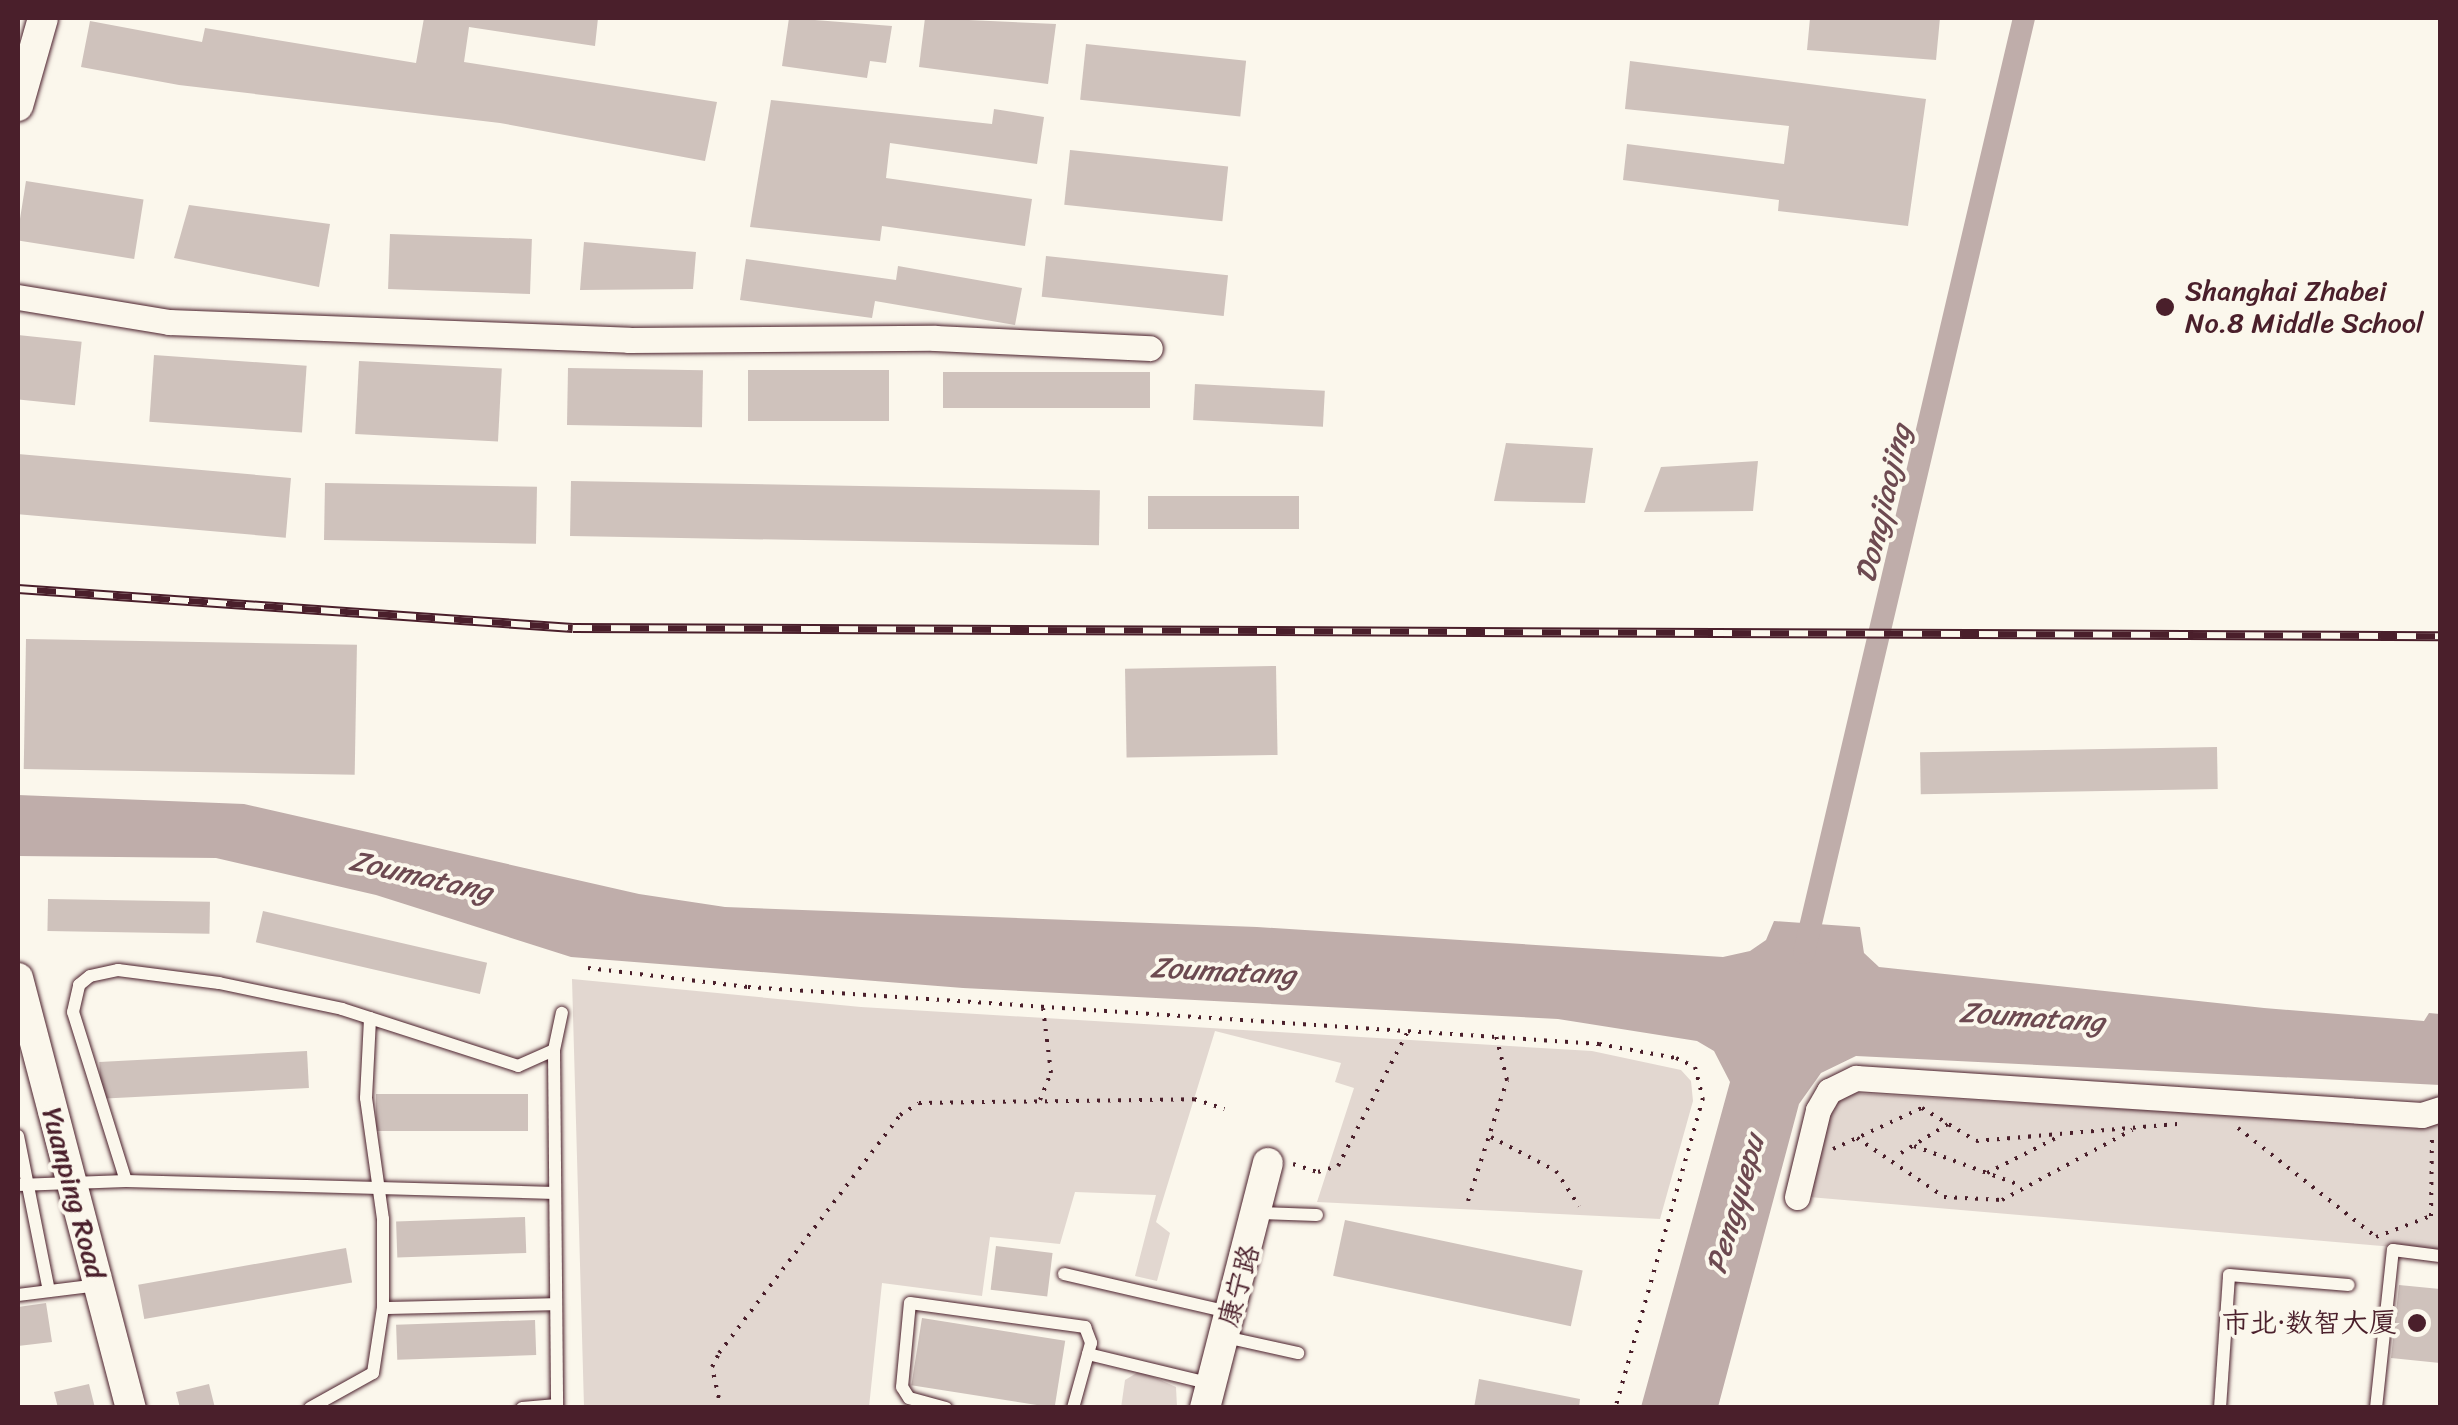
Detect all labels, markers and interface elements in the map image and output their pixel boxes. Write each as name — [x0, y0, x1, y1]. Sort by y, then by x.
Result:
place label: Shanghai Zhabei No.8 Middle School — [2185, 274, 2424, 340]
marker: Shanghai Zhabei No.8 Middle School — [2154, 296, 2176, 318]
water label: Dongjiaojing — [1847, 420, 1919, 586]
water label: Zoumatang — [346, 842, 496, 910]
water label: Zoumatang — [1149, 949, 1297, 993]
water label: Zoumatang — [1958, 994, 2106, 1040]
street label: Yuanping Road — [35, 1104, 113, 1282]
water label: Pengyuepu — [1698, 1130, 1772, 1278]
street label: 康宁路 — [1211, 1241, 1267, 1331]
place label: 市北·数智大厦 — [2221, 1306, 2397, 1340]
marker: 市北·数智大厦 — [2406, 1312, 2428, 1334]

